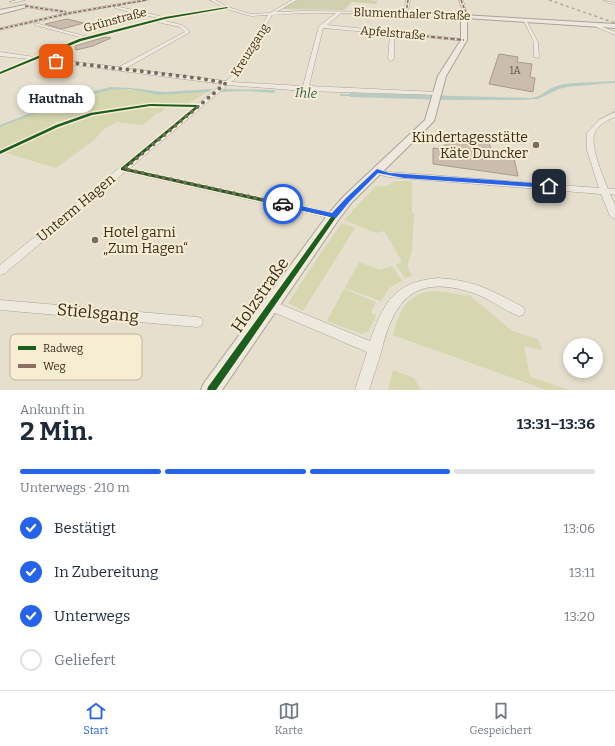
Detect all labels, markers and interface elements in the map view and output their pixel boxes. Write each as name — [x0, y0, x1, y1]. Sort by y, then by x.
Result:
street label: Grünstraße — [82, 5, 148, 35]
street label: Blumenthaler Straße — [353, 5, 471, 23]
street label: Kreuzgang — [228, 20, 272, 79]
street label: Apfelstraße — [360, 23, 426, 43]
pin — [39, 44, 73, 78]
icon: bag — [45, 50, 67, 72]
house number: 1A — [509, 65, 521, 77]
callout: Hautnah — [17, 85, 95, 113]
water label: Ihle — [295, 85, 318, 101]
text: Hautnah — [29, 91, 83, 106]
place label: Kindertagesstätte Käte Duncker — [412, 129, 528, 162]
marker: Kindertagesstätte Käte Duncker — [531, 140, 541, 150]
pin — [532, 169, 566, 203]
street label: Unterm Hagen — [33, 170, 119, 246]
icon: home — [538, 175, 560, 197]
courier — [263, 184, 303, 224]
icon: car — [272, 193, 294, 215]
place label: Hotel garni „Zum Hagen“ — [103, 224, 188, 257]
marker: Hotel garni „Zum Hagen“ — [90, 235, 100, 245]
street label: Holzstraße — [227, 253, 293, 337]
street label: Stielsgang — [56, 299, 140, 327]
legend — [10, 334, 142, 380]
map controls — [563, 338, 603, 378]
button: locate — [563, 338, 603, 378]
text: Radweg — [43, 342, 83, 355]
text: Weg — [43, 360, 66, 373]
text: Ankunft in — [20, 402, 85, 417]
text: 13:31–13:36 — [517, 415, 595, 433]
text: 2 Min. — [20, 416, 93, 447]
text: Unterwegs · 210 m — [20, 480, 130, 495]
icon: check — [20, 517, 42, 539]
text: Bestätigt — [54, 519, 116, 537]
text: 13:06 — [564, 521, 595, 536]
icon: check — [20, 561, 42, 583]
text: In Zubereitung — [54, 563, 158, 581]
text: 13:11 — [569, 565, 595, 580]
icon: check — [20, 605, 42, 627]
text: Unterwegs — [54, 607, 130, 625]
text: 13:20 — [564, 609, 595, 624]
text: Geliefert — [54, 651, 116, 669]
tab: Start — [83, 700, 108, 737]
tab: Karte — [275, 700, 303, 737]
tab: Gespeichert — [469, 700, 532, 737]

